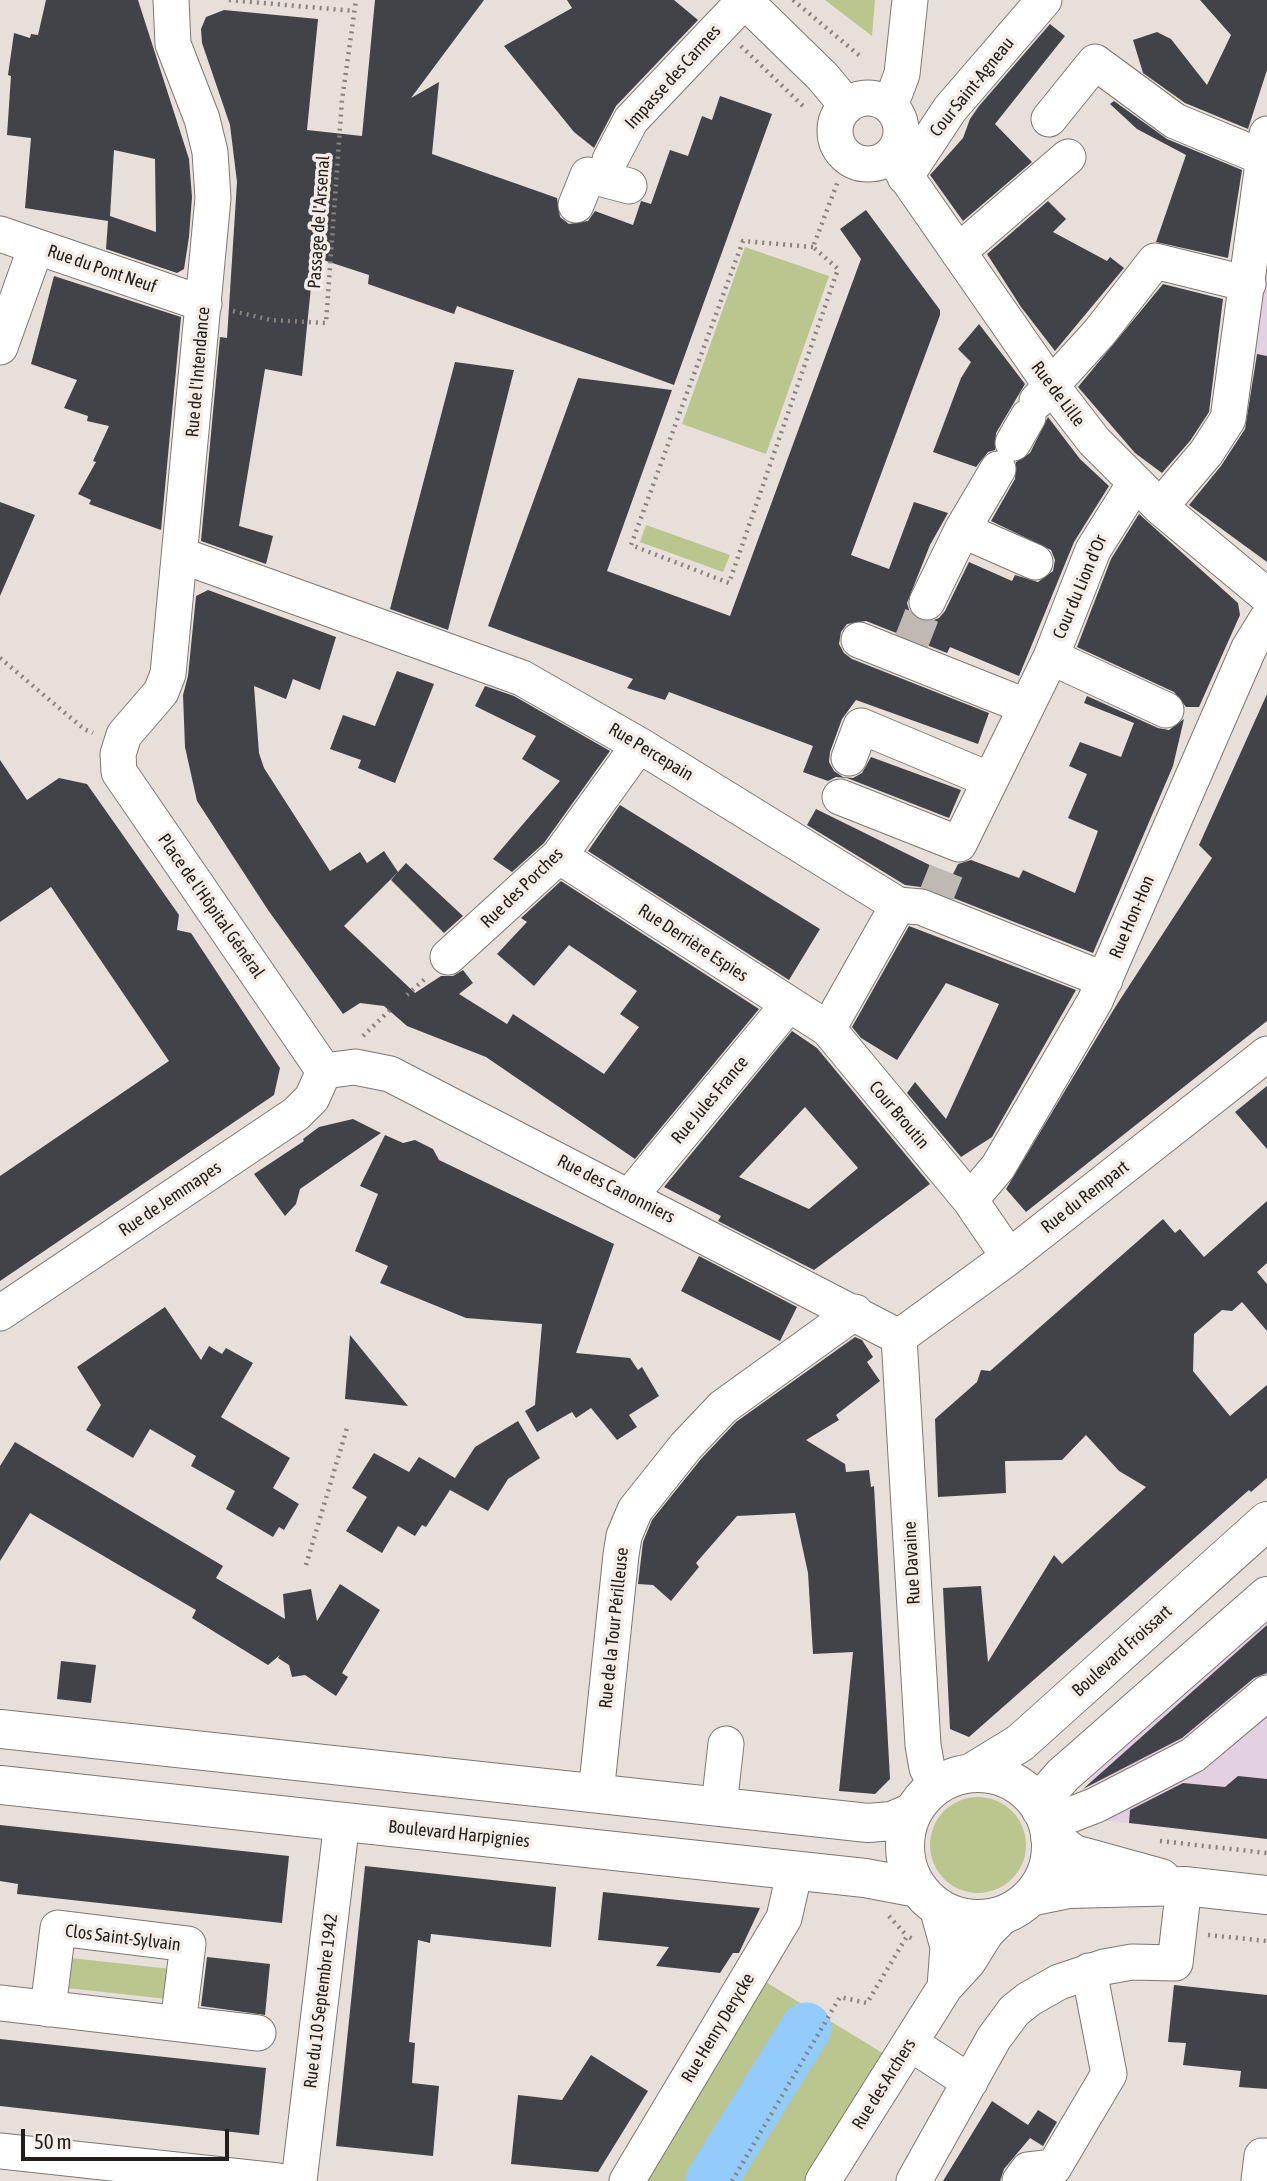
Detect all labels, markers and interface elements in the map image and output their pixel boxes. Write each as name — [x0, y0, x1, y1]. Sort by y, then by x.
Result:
street label: Impasse des Carmes — [621, 21, 725, 133]
street label: Cour Saint-Agneau — [925, 33, 1019, 141]
street label: Passage de l'Arsenal — [304, 155, 334, 289]
street label: Rue du Pont Neuf — [45, 240, 159, 298]
street label: Rue de l'Intendance — [182, 306, 214, 438]
street label: Rue de Lille — [1026, 357, 1090, 431]
street label: Cour du Lion d'Or — [1048, 532, 1112, 642]
street label: Rue Percepain — [605, 718, 697, 786]
street label: Place de l'Hôpital Général — [153, 830, 269, 982]
street label: Rue des Porches — [476, 843, 568, 933]
street label: Rue Hon-Hon — [1105, 872, 1159, 962]
street label: Rue Derrière Espies — [634, 899, 752, 987]
street label: Rue Jules France — [667, 1052, 753, 1148]
street label: Cour Broutin — [864, 1077, 934, 1153]
street label: Rue des Canonniers — [554, 1150, 678, 1228]
street label: Rue du Rempart — [1037, 1156, 1133, 1238]
street label: Rue de Jemmapes — [115, 1157, 225, 1241]
street label: Rue Davaine — [899, 1521, 925, 1605]
street label: Rue de la Tour Périlleuse — [595, 1546, 633, 1710]
street label: Boulevard Froissart — [1068, 1601, 1176, 1701]
street label: Boulevard Harpignies — [387, 1816, 531, 1852]
street label: Rue du 10 Septembre 1942 — [300, 1912, 342, 2090]
street label: Clos Saint-Sylvain — [64, 1920, 182, 1956]
street label: Rue Henry Derycke — [677, 1969, 759, 2087]
street label: Rue des Archers — [847, 2035, 921, 2133]
scale bar — [24, 2114, 233, 2158]
text: 50 m — [34, 2129, 72, 2153]

